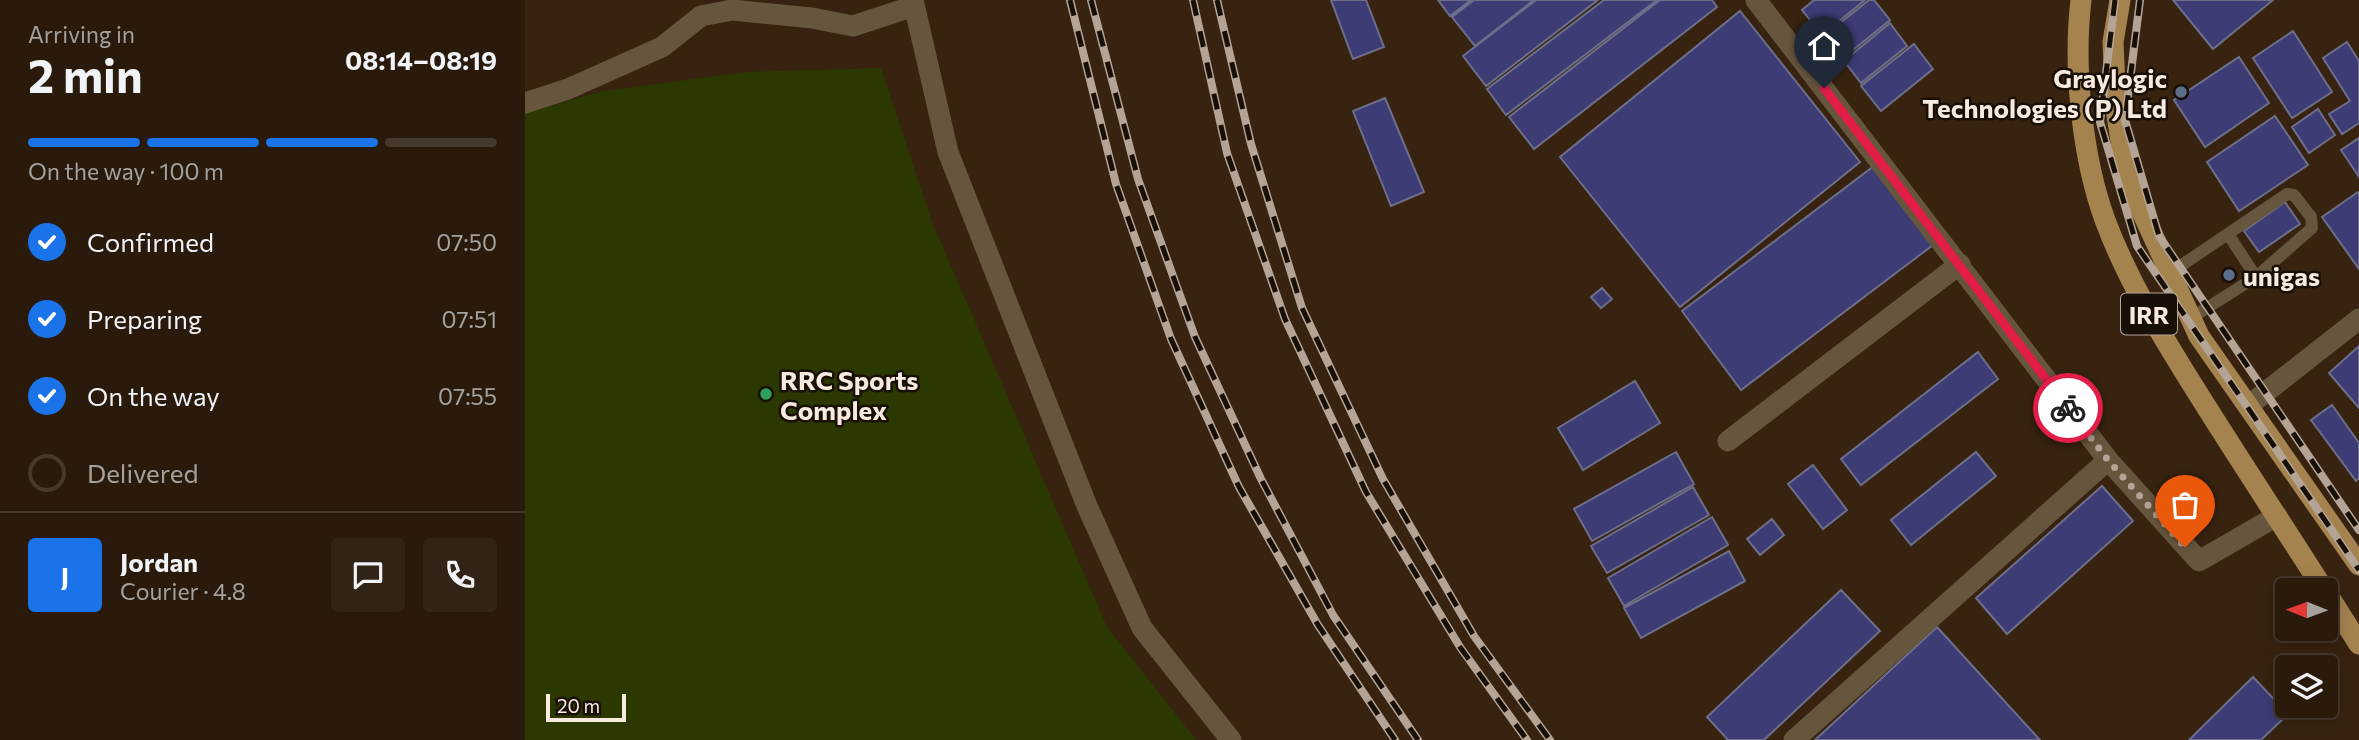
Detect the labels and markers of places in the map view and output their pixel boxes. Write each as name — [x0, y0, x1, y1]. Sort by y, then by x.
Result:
pin — [1794, 16, 1854, 88]
place label: Graylogic Technologies (P) Ltd — [1922, 62, 2167, 123]
marker: Graylogic Technologies (P) Ltd — [2173, 84, 2189, 100]
place label: unigas — [2243, 260, 2320, 291]
marker: unigas — [2221, 267, 2237, 283]
place label: RRC Sports Complex — [780, 364, 918, 425]
marker: RRC Sports Complex — [758, 386, 774, 402]
pin — [2155, 475, 2215, 547]

